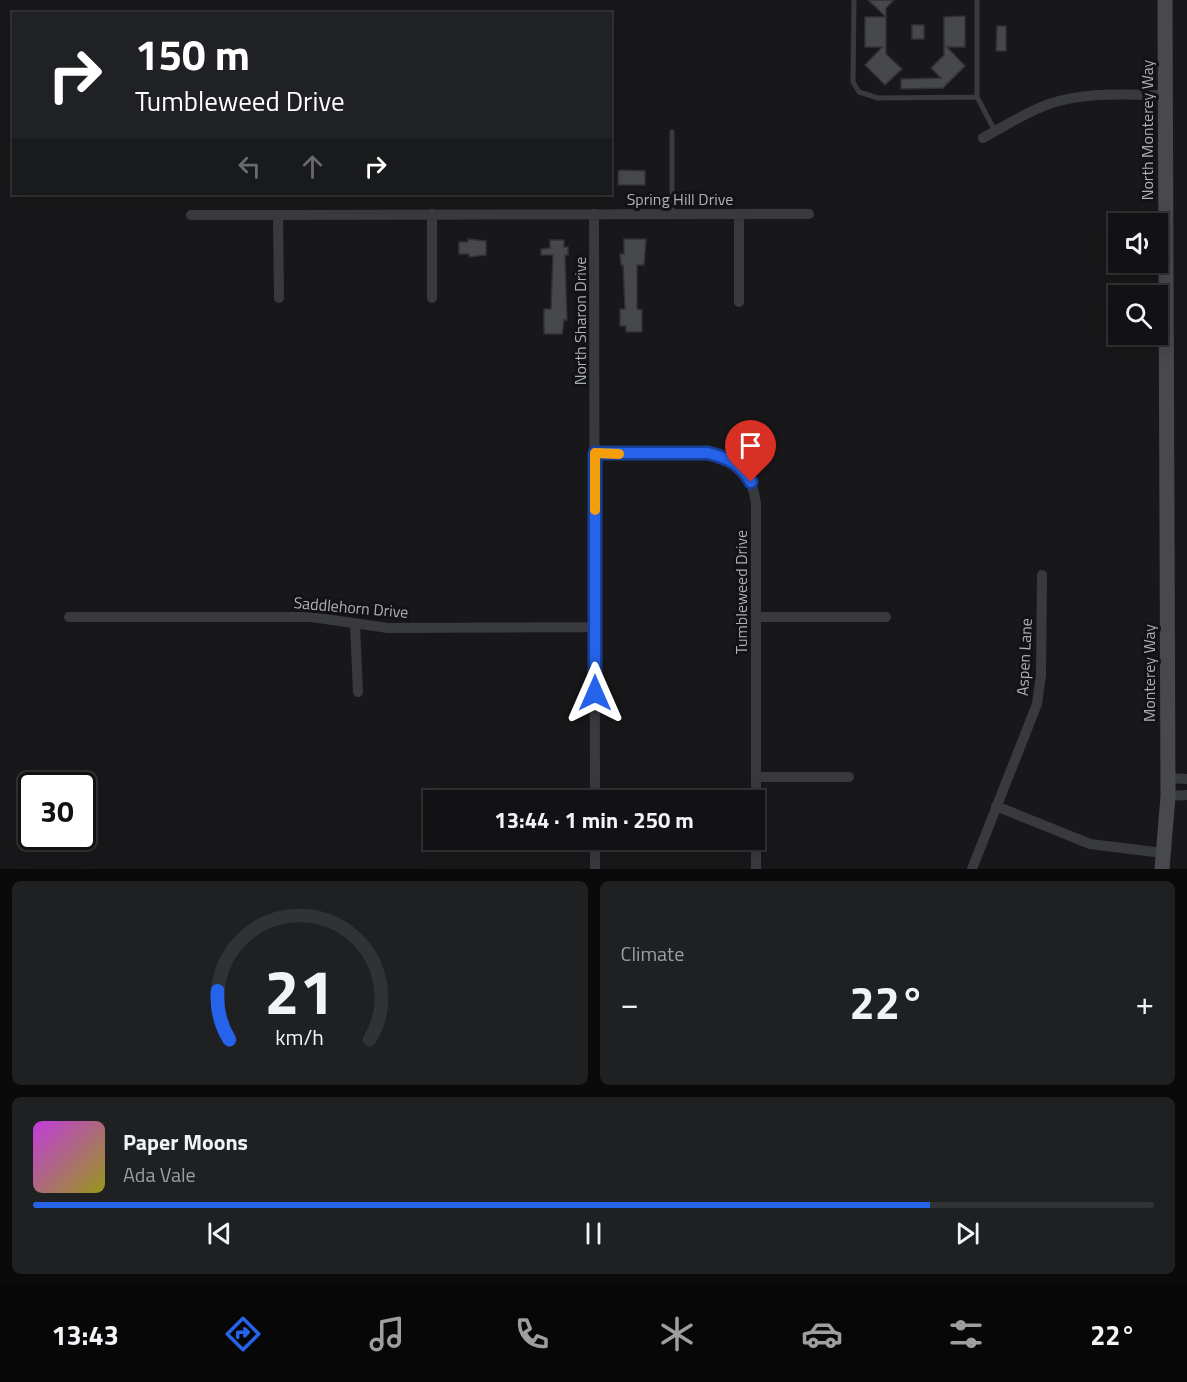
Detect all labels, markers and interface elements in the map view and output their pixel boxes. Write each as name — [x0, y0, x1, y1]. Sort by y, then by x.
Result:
text: 150 m — [135, 22, 250, 86]
icon: right — [36, 36, 114, 114]
street label: North Monterey Way — [1135, 59, 1159, 200]
text: Tumbleweed Drive — [135, 80, 345, 121]
icon: left — [233, 150, 266, 183]
icon: ahead — [296, 150, 329, 183]
icon: right — [359, 150, 392, 183]
street label: Spring Hill Drive — [627, 187, 733, 211]
map controls — [1108, 213, 1168, 345]
button: sound — [1108, 213, 1168, 273]
street label: North Sharon Drive — [568, 257, 592, 385]
button: search — [1108, 285, 1168, 345]
pin — [725, 420, 776, 482]
icon: arrive — [734, 429, 767, 462]
street label: Tumbleweed Drive — [729, 530, 753, 654]
street label: Saddlehorn Drive — [293, 590, 409, 624]
street label: Aspen Lane — [1010, 617, 1038, 697]
street label: Monterey Way — [1137, 624, 1161, 722]
position arrow — [563, 661, 627, 725]
speed limit sign: 30 — [18, 772, 96, 850]
text: 13:44 · 1 min · 250 m — [494, 803, 694, 837]
text: Climate — [621, 938, 684, 969]
text: 21 — [265, 943, 335, 1038]
text: 22° — [849, 968, 925, 1036]
text: − — [621, 978, 639, 1028]
text: + — [1136, 978, 1154, 1028]
text: km/h — [275, 1021, 324, 1053]
text: Paper Moons — [123, 1125, 248, 1159]
text: Ada Vale — [123, 1159, 196, 1190]
icon: previous — [203, 1217, 236, 1250]
icon: pause — [577, 1217, 610, 1250]
icon: next — [951, 1217, 984, 1250]
icon: directions — [222, 1313, 264, 1355]
icon: music — [366, 1313, 408, 1355]
icon: phone — [511, 1313, 553, 1355]
icon: climate — [656, 1313, 698, 1355]
icon: car — [801, 1313, 843, 1355]
icon: filters — [945, 1313, 987, 1355]
text: 13:43 — [51, 1314, 119, 1355]
text: 22° — [1090, 1314, 1136, 1355]

